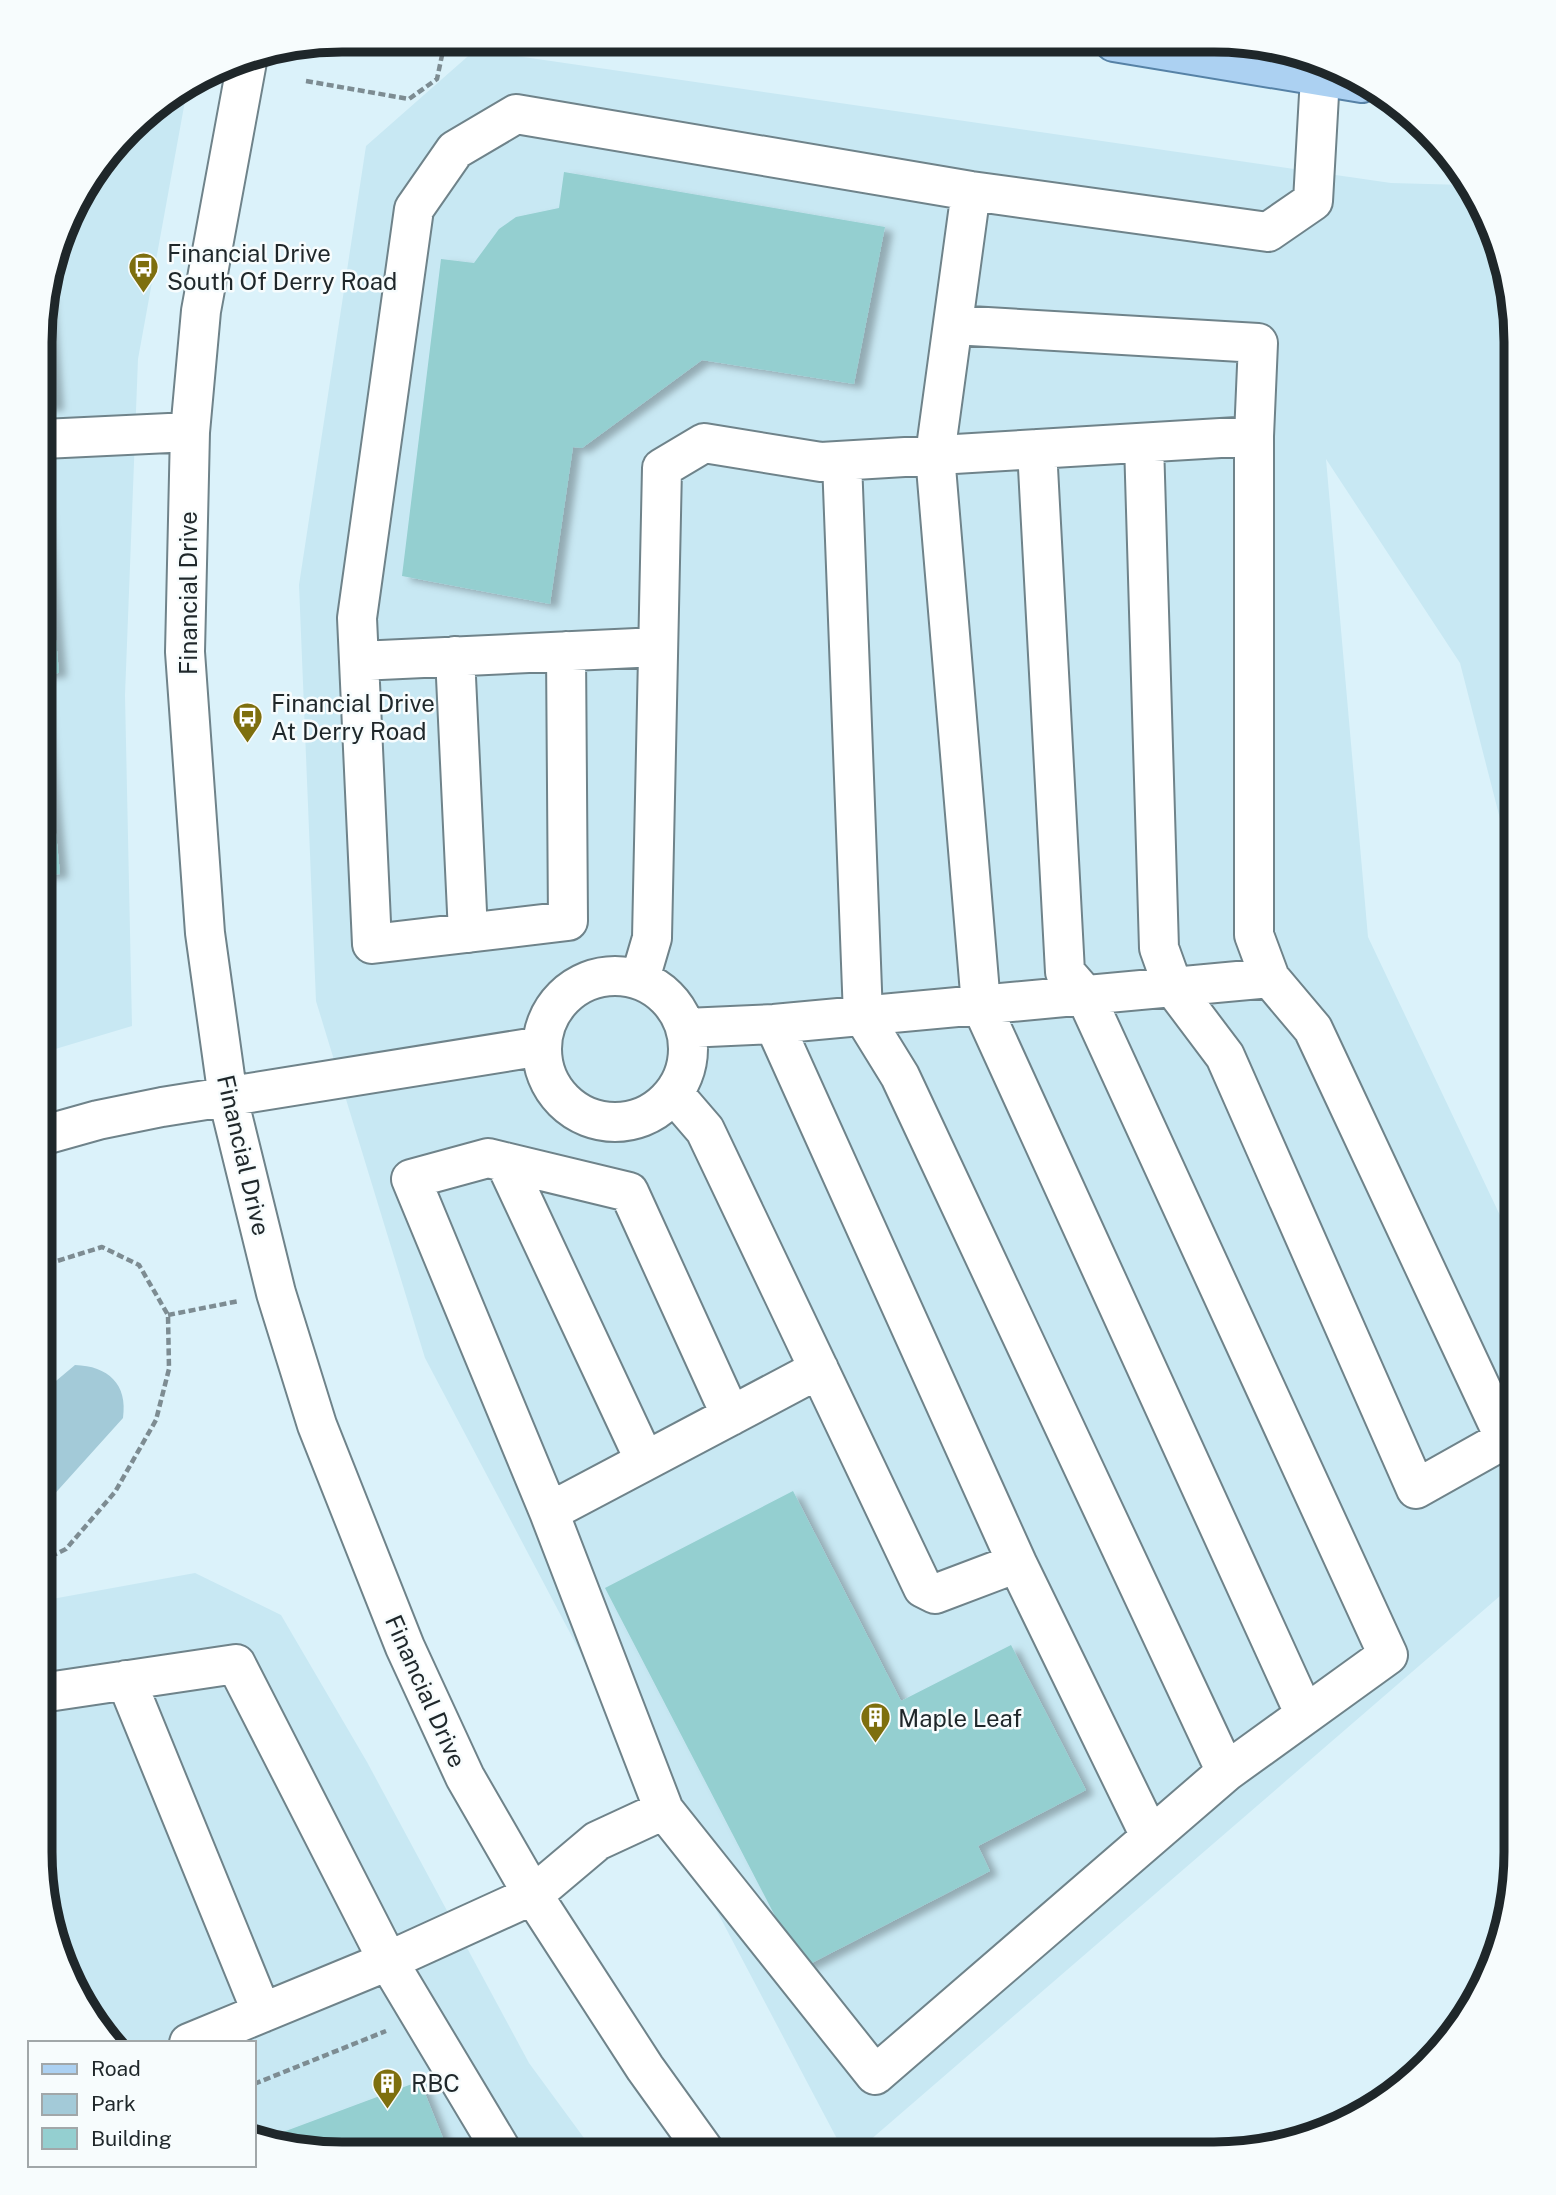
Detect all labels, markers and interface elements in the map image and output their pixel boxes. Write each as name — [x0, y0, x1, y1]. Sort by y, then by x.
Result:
place label: Financial Drive South Of Derry Road — [167, 239, 397, 295]
bus stop icon: Financial Drive South Of Derry Road — [127, 250, 161, 294]
street label: Financial Drive — [174, 511, 202, 675]
place label: Financial Drive At Derry Road — [271, 689, 435, 745]
bus stop icon: Financial Drive At Derry Road — [231, 700, 265, 744]
street label: Financial Drive — [212, 1072, 276, 1238]
street label: Financial Drive — [380, 1610, 472, 1772]
building icon: Maple Leaf — [858, 1701, 892, 1745]
place label: Maple Leaf — [898, 1704, 1022, 1732]
legend — [28, 2041, 256, 2167]
text: Road — [91, 2056, 141, 2081]
building icon: RBC — [371, 2066, 405, 2110]
place label: RBC — [411, 2069, 460, 2097]
text: Park — [91, 2091, 136, 2116]
text: Building — [91, 2126, 172, 2151]

